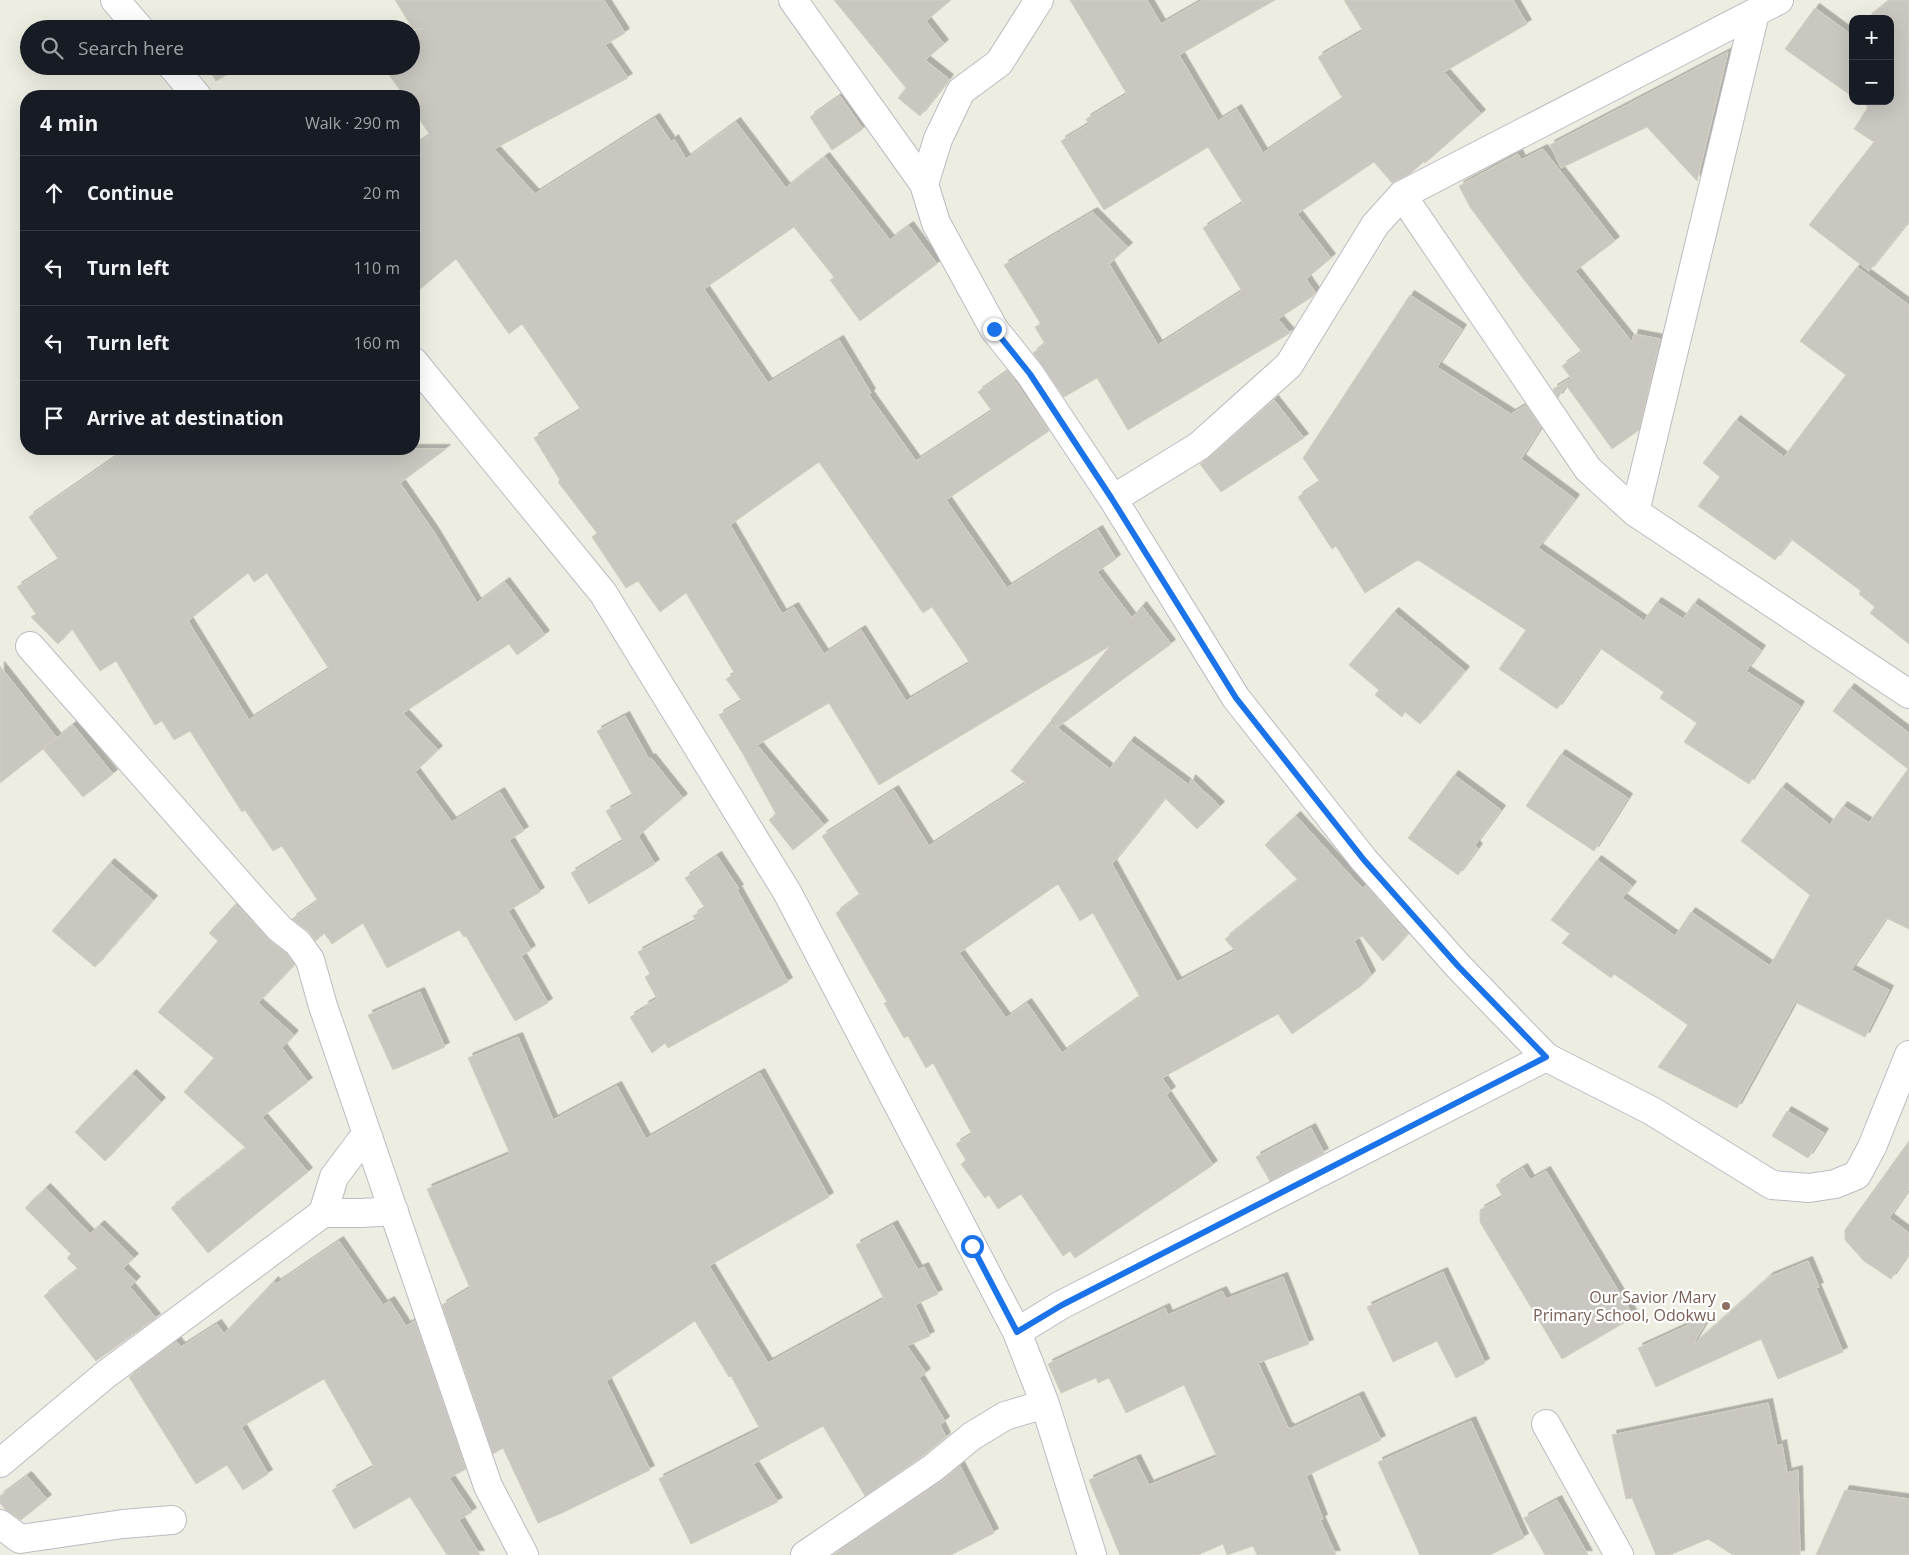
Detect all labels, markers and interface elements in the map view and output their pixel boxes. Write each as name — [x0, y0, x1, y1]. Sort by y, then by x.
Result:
map controls — [1849, 15, 1894, 105]
button: + — [1849, 15, 1894, 60]
search box — [20, 20, 420, 75]
icon: search — [38, 34, 66, 62]
text: Search here — [78, 35, 184, 61]
button: − — [1849, 60, 1894, 105]
text: 4 min — [40, 109, 98, 137]
text: Walk · 290 m — [305, 112, 400, 134]
icon: ahead — [40, 179, 68, 207]
text: Continue — [87, 180, 174, 206]
text: 20 m — [363, 182, 400, 204]
icon: left — [40, 254, 68, 282]
text: Turn left — [87, 255, 169, 281]
text: 110 m — [354, 257, 400, 279]
route end — [983, 318, 1006, 341]
icon: left — [40, 329, 68, 357]
text: Turn left — [87, 330, 169, 356]
text: 160 m — [354, 332, 400, 354]
icon: arrive — [40, 404, 68, 432]
text: Arrive at destination — [87, 405, 284, 431]
route start — [961, 1235, 984, 1258]
place label: Our Savior /Mary Primary School, Odokwu — [1533, 1286, 1717, 1326]
marker: Our Savior /Mary Primary School, Odokwu — [1720, 1300, 1732, 1312]

